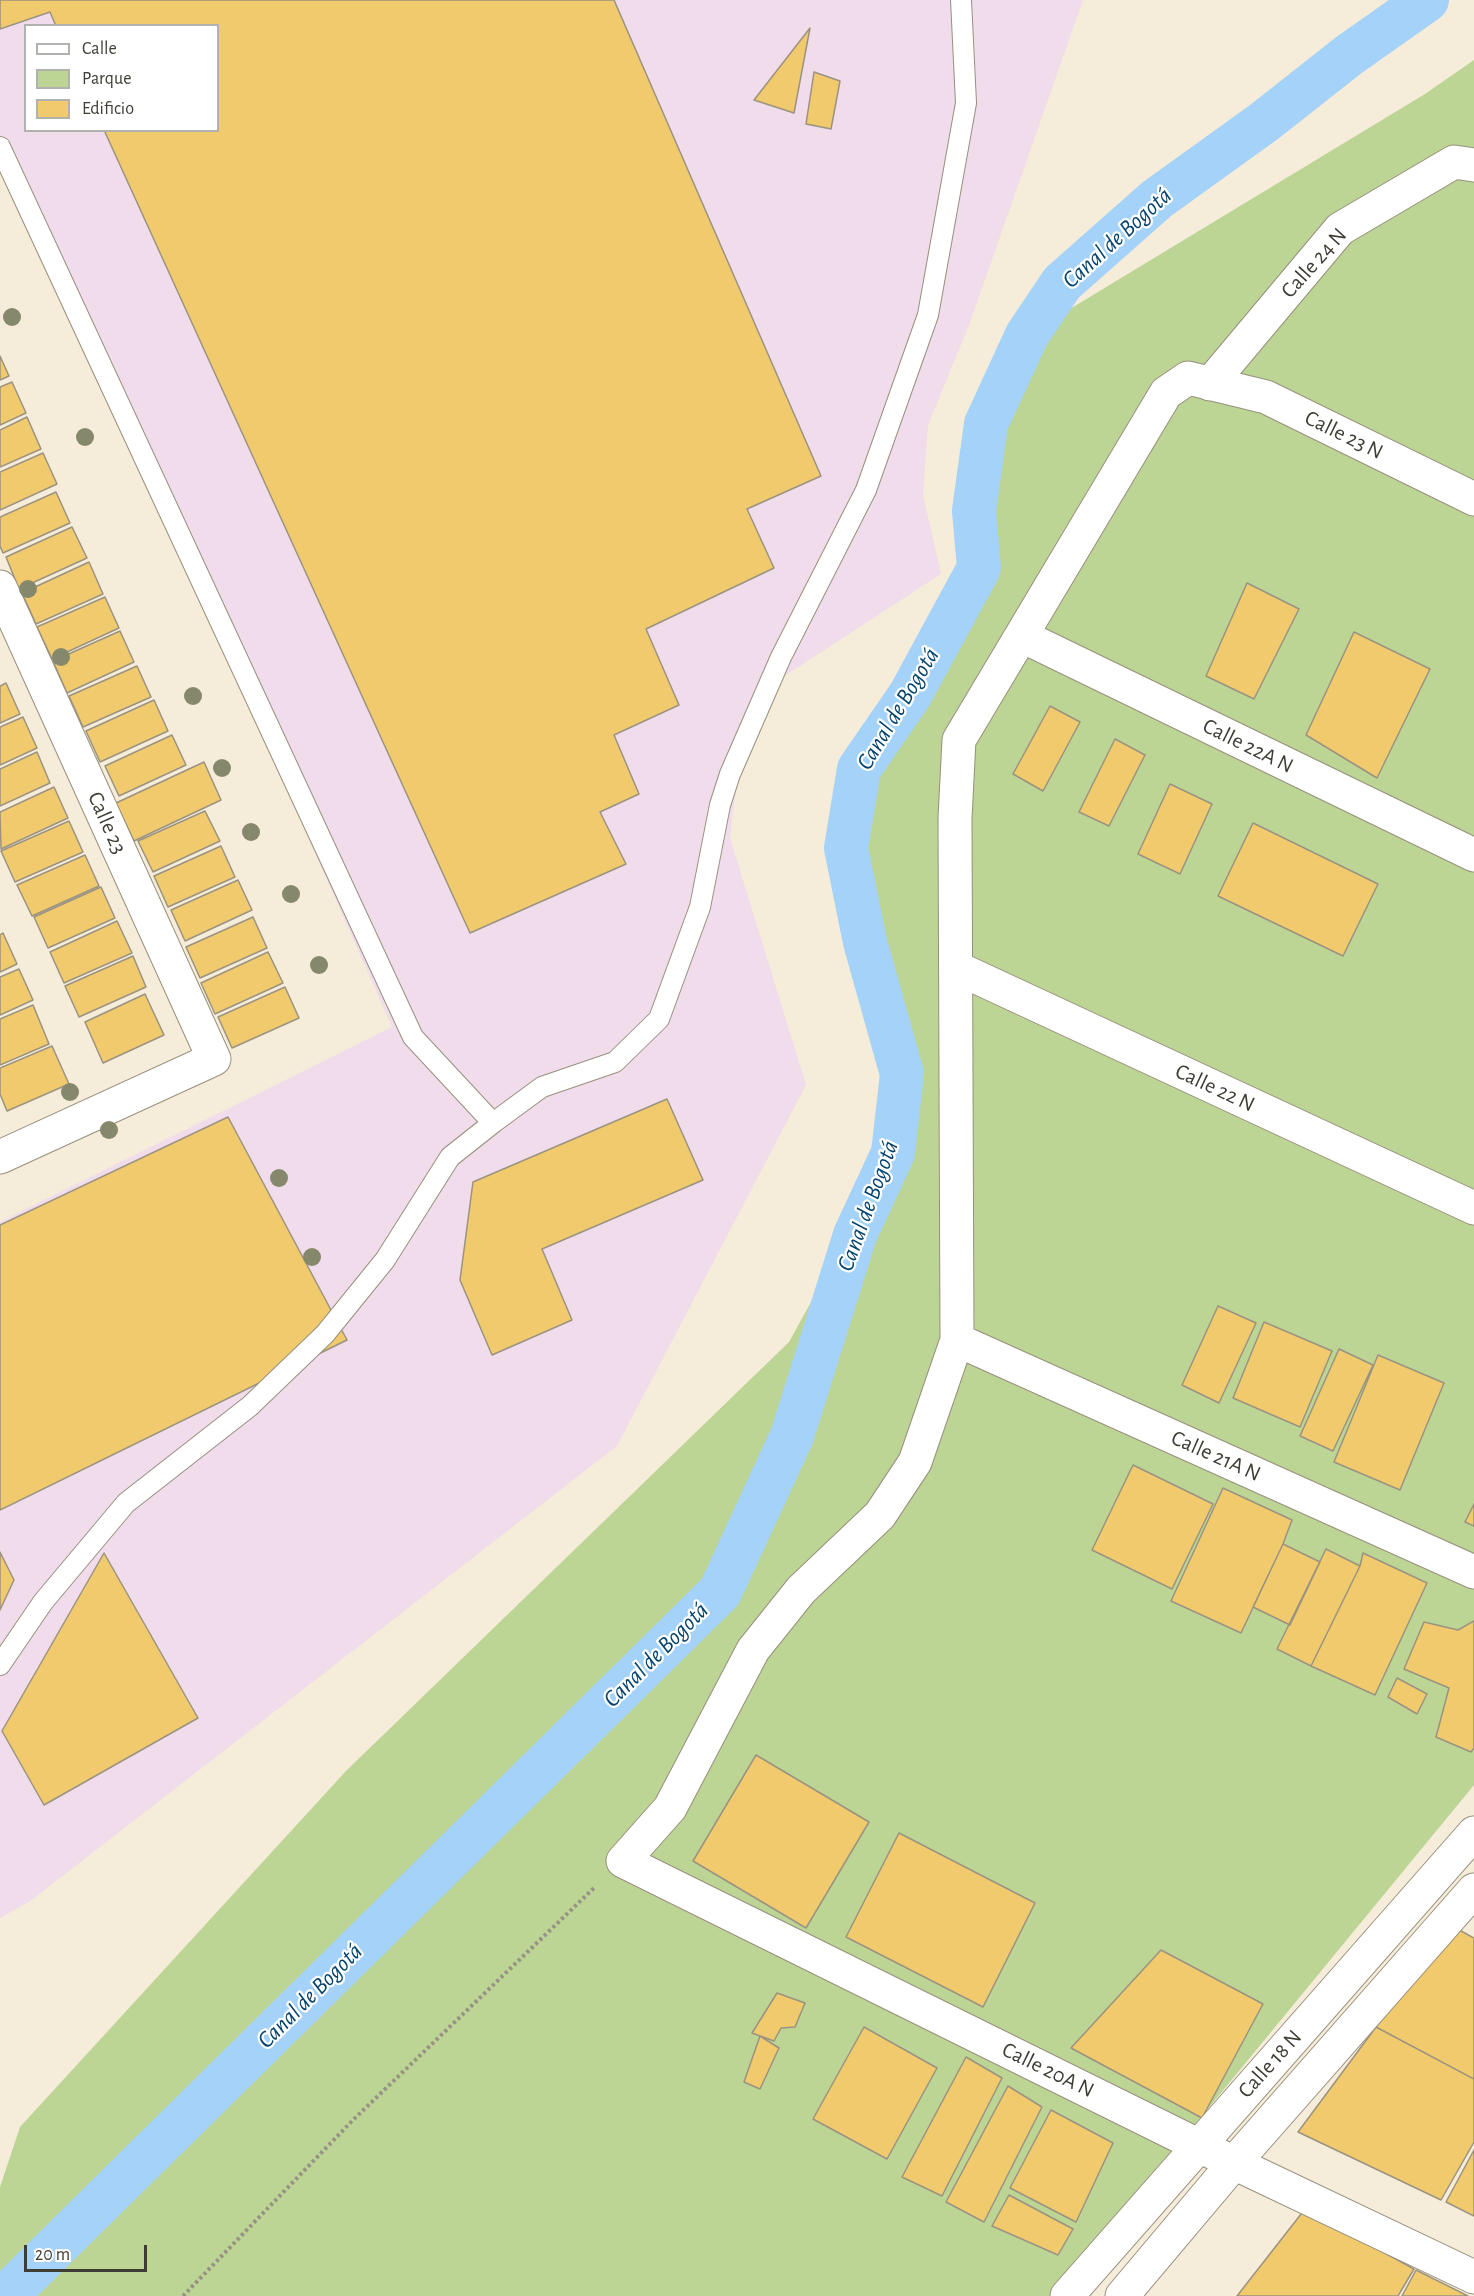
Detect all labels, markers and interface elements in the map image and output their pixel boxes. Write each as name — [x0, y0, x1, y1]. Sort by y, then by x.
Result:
legend — [24, 24, 219, 132]
text: Calle — [82, 40, 117, 58]
text: Parque — [82, 70, 131, 88]
text: Edificio — [82, 100, 134, 118]
water label: Canal de Bogotá — [1056, 181, 1178, 295]
street label: Calle 24 N — [1276, 222, 1352, 304]
street label: Calle 23 N — [1300, 405, 1388, 465]
water label: Canal de Bogotá — [850, 643, 946, 775]
street label: Calle 22A N — [1198, 713, 1298, 779]
street label: Calle 23 — [82, 788, 132, 858]
street label: Calle 22 N — [1171, 1058, 1259, 1118]
water label: Canal de Bogotá — [831, 1137, 905, 1275]
street label: Calle 21A N — [1167, 1425, 1265, 1487]
water label: Canal de Bogotá — [597, 1596, 715, 1714]
water label: Canal de Bogotá — [251, 1937, 369, 2055]
street label: Calle 18 N — [1232, 2024, 1308, 2104]
street label: Calle 20A N — [998, 2036, 1098, 2104]
scale bar — [27, 2233, 150, 2271]
text: 20 m — [35, 2246, 70, 2264]

